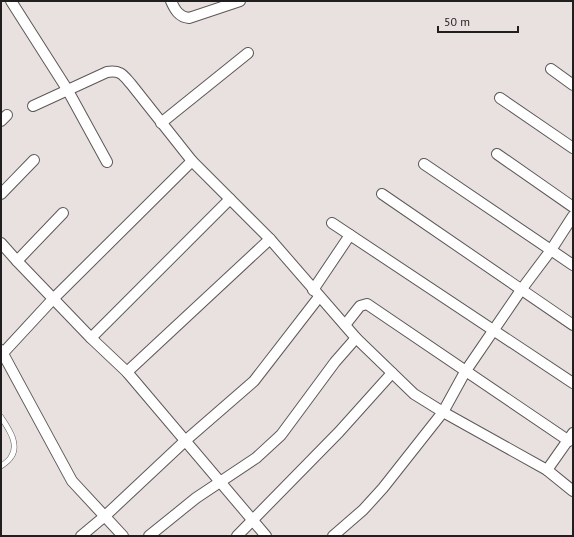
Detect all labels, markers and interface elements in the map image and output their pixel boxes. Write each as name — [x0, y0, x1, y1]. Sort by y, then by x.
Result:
scale bar — [438, 8, 518, 34]
text: 50 m — [444, 14, 470, 29]

